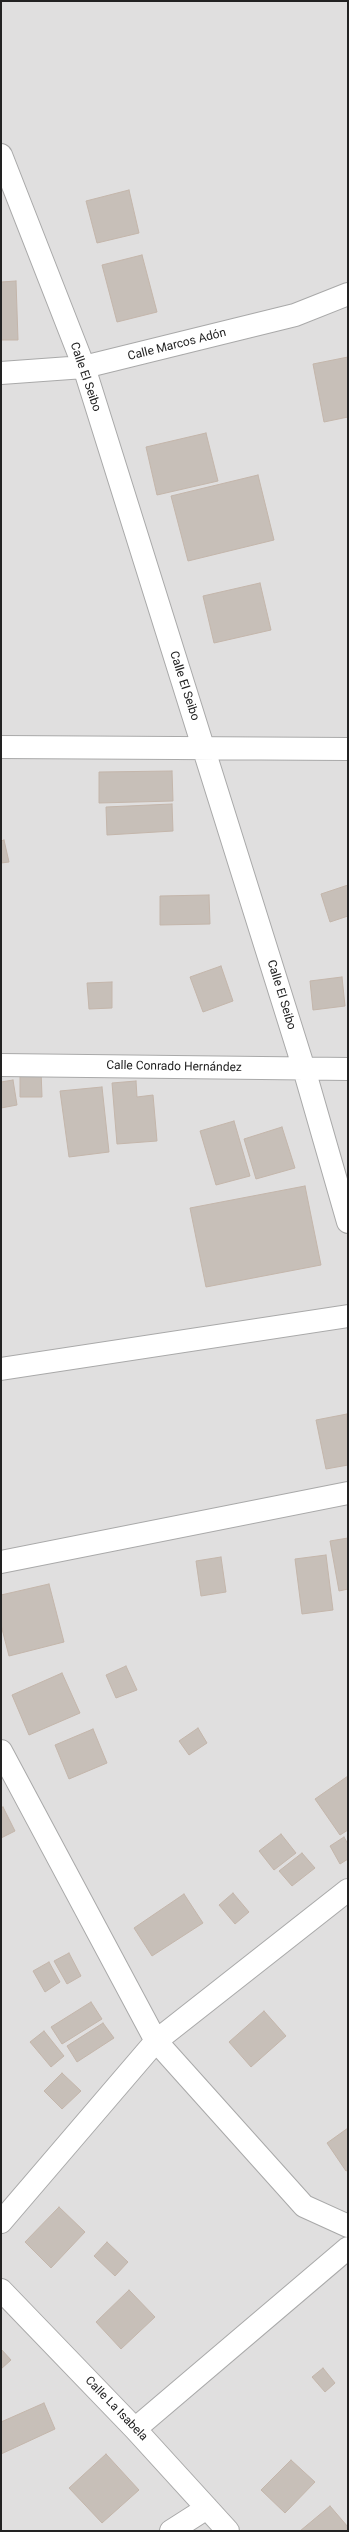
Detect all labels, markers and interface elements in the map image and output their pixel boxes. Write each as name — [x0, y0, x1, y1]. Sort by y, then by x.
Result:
street label: Calle Marcos Adón — [126, 326, 228, 364]
street label: Calle El Seibo — [66, 341, 104, 413]
street label: Calle El Seibo — [166, 649, 202, 723]
street label: Calle El Seibo — [264, 958, 298, 1032]
street label: Calle Conrado Hernández — [106, 1059, 242, 1075]
street label: Calle La Isabela — [82, 2374, 150, 2444]

